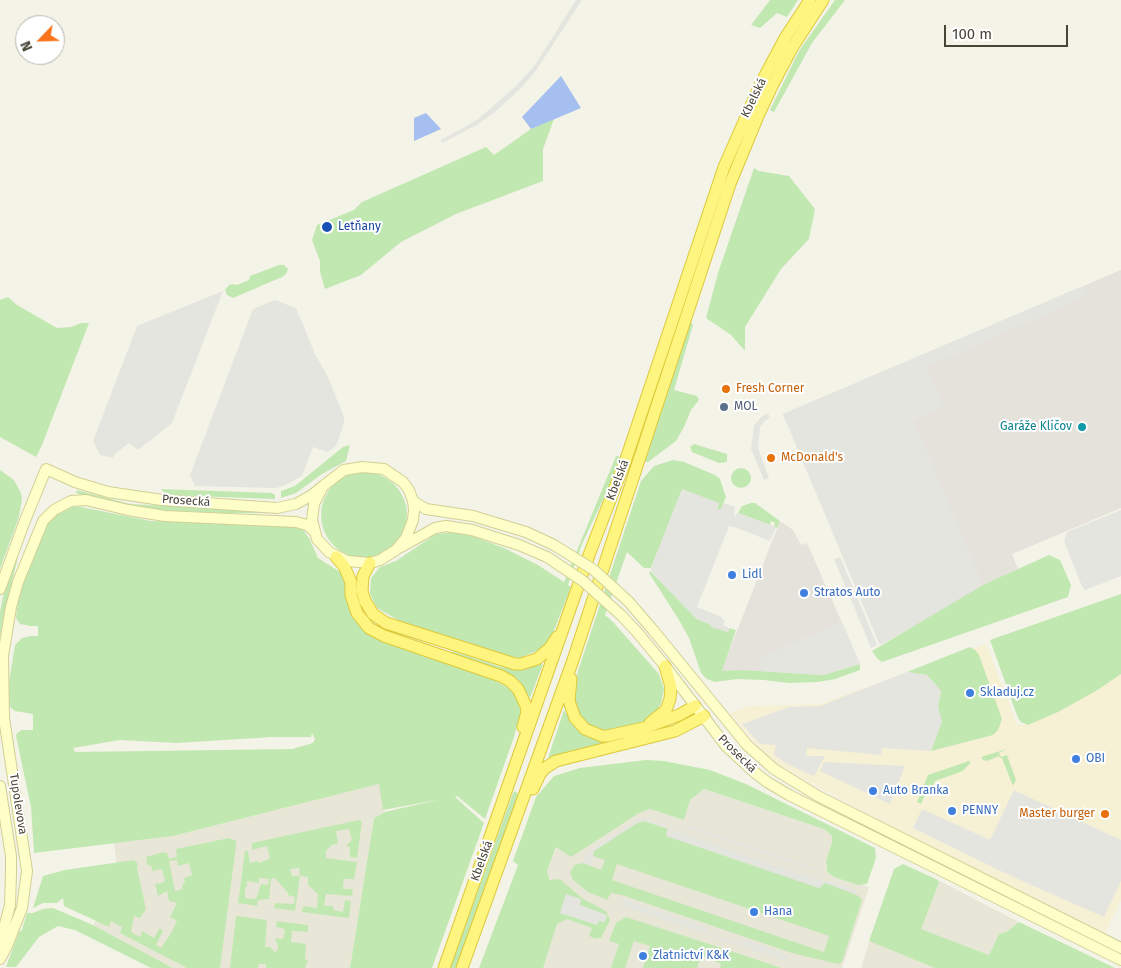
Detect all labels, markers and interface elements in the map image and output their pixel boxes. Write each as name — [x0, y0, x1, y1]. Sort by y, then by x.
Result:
north arrow — [15, 15, 65, 65]
scale bar — [946, 15, 1070, 47]
text: 100 m — [952, 25, 992, 43]
text: N — [17, 38, 36, 54]
street label: Kbelská — [738, 76, 770, 120]
marker: Letňany — [320, 220, 334, 234]
place label: Letňany — [338, 220, 381, 234]
place label: Fresh Corner — [736, 382, 804, 396]
marker: Fresh Corner — [720, 383, 732, 395]
place label: MOL — [734, 400, 757, 414]
marker: MOL — [718, 401, 730, 413]
place label: Garáže Klíčov — [1000, 420, 1072, 434]
marker: Garáže Klíčov — [1076, 421, 1088, 433]
place label: McDonald's — [781, 451, 843, 465]
marker: McDonald's — [765, 452, 777, 464]
street label: Kbelská — [604, 458, 632, 502]
street label: Prosecká — [161, 492, 211, 510]
place label: Lidl — [742, 568, 762, 582]
marker: Lidl — [726, 569, 738, 581]
place label: Stratos Auto — [814, 586, 881, 600]
marker: Stratos Auto — [798, 587, 810, 599]
place label: Skladuj.cz — [980, 686, 1034, 700]
marker: Skladuj.cz — [964, 687, 976, 699]
street label: Prosecká — [715, 732, 759, 776]
place label: OBI — [1086, 752, 1105, 766]
marker: OBI — [1070, 753, 1082, 765]
street label: Tupolevova — [6, 772, 30, 836]
place label: Auto Branka — [883, 784, 949, 798]
marker: Auto Branka — [867, 785, 879, 797]
place label: PENNY — [962, 804, 998, 818]
marker: PENNY — [946, 805, 958, 817]
place label: Master burger — [1019, 807, 1095, 821]
marker: Master burger — [1099, 808, 1111, 820]
street label: Kbelská — [468, 839, 496, 883]
place label: Hana — [764, 905, 792, 919]
marker: Hana — [748, 906, 760, 918]
place label: Zlatnictví K&K — [653, 949, 729, 963]
marker: Zlatnictví K&K — [637, 950, 649, 962]

